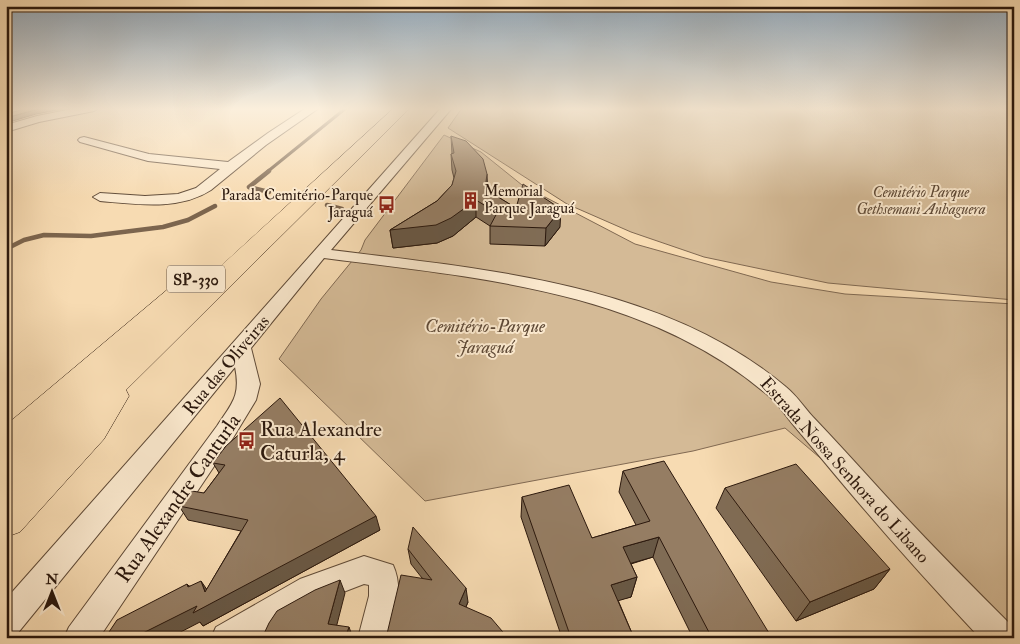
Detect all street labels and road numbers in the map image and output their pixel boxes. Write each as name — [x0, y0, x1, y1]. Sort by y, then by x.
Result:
road number: SP-330 — [167, 266, 225, 292]
street label: Rua das Oliveiras — [178, 311, 275, 420]
street label: Estrada Nossa Senhora do Libano — [755, 372, 935, 569]
street label: Rua Alexandre Canturla — [110, 408, 247, 588]

